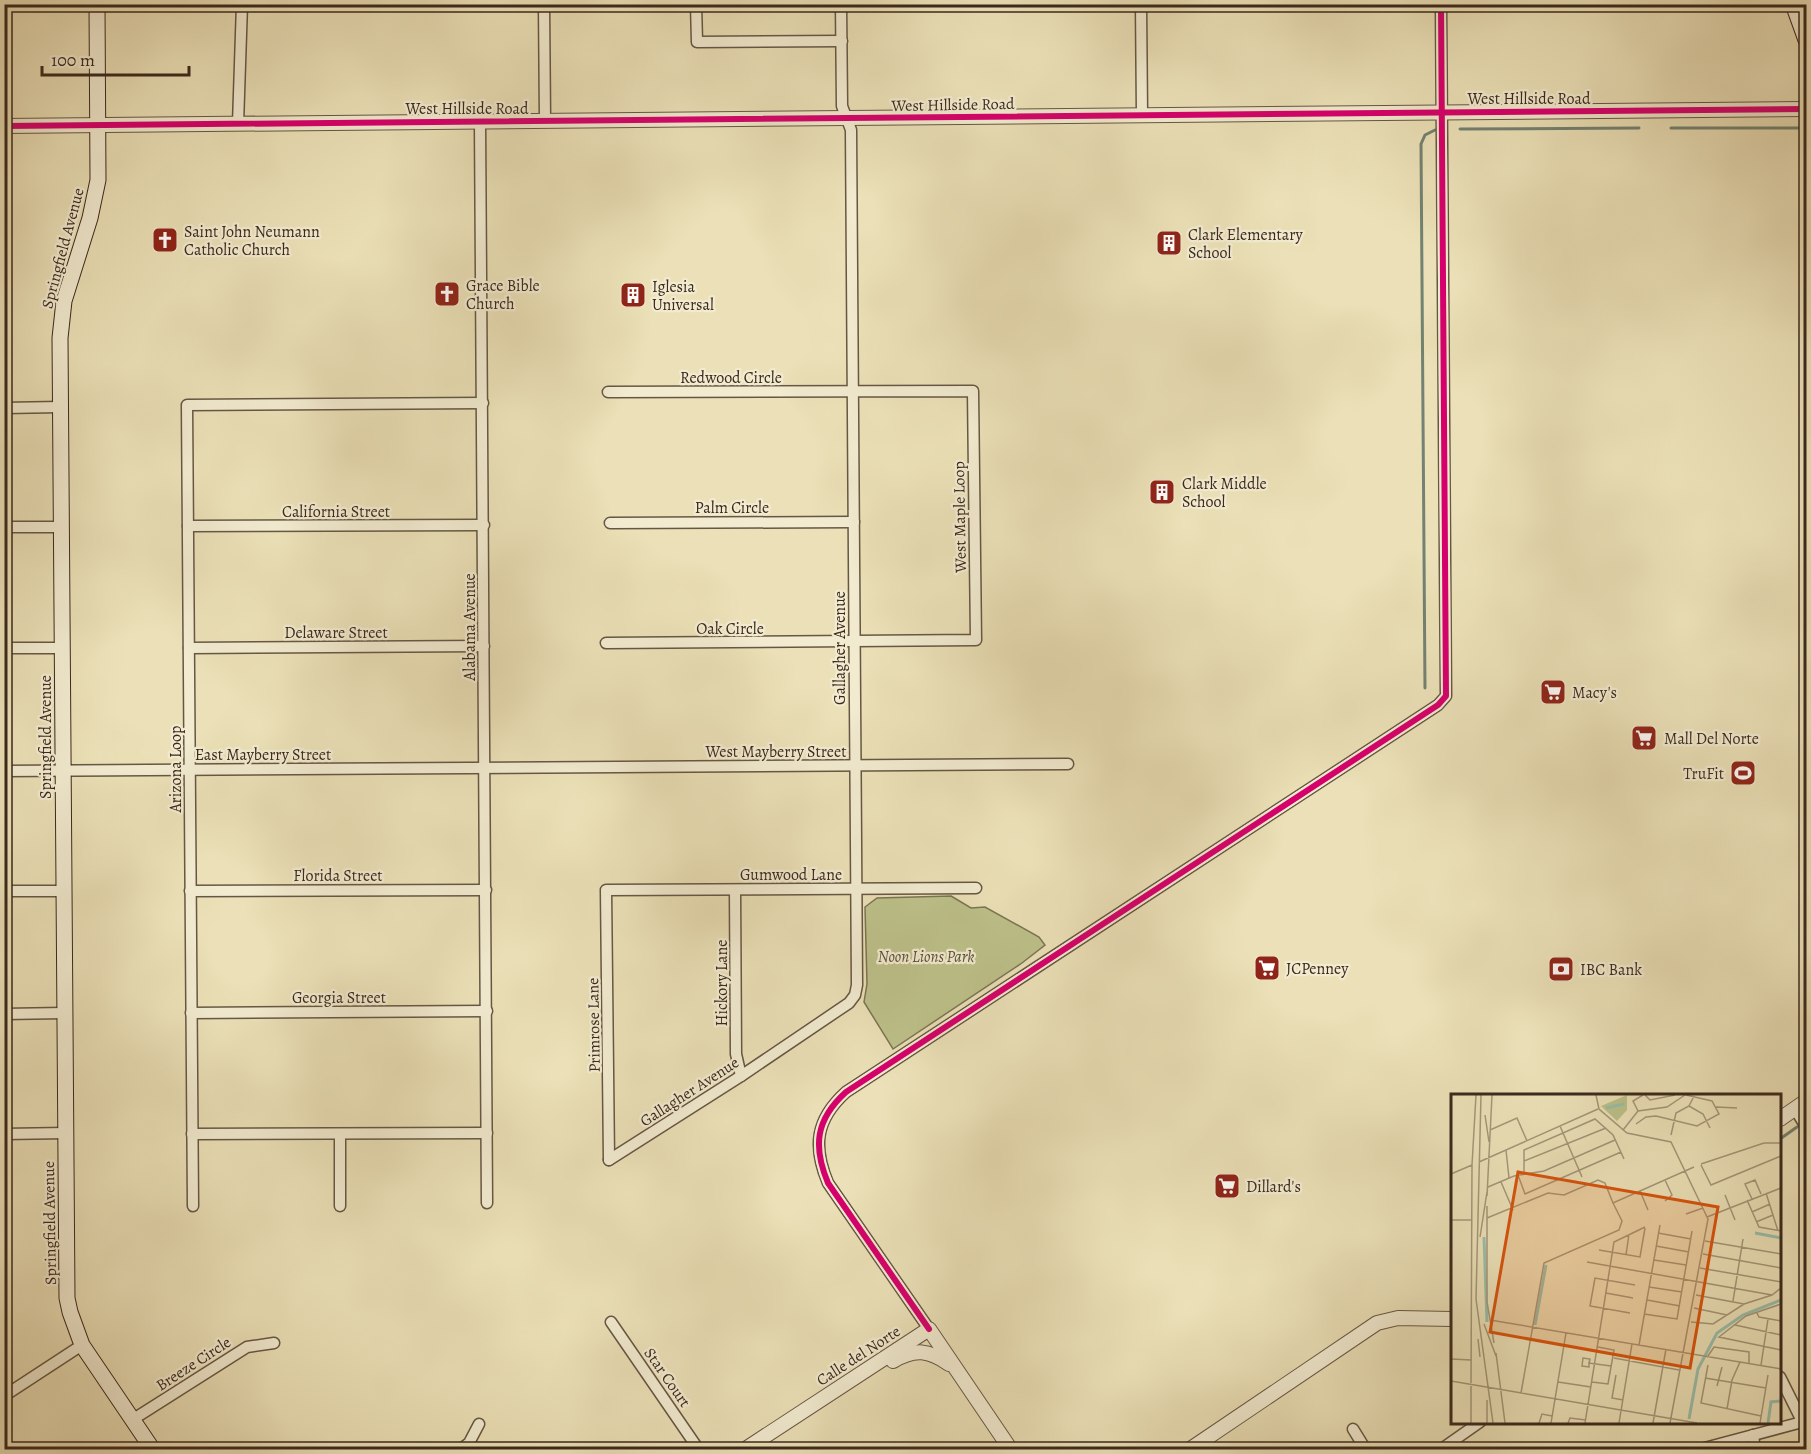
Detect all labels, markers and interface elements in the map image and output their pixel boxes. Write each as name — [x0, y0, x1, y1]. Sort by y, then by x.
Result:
scale bar — [42, 39, 189, 77]
text: 100 m — [51, 48, 95, 72]
street label: West Hillside Road — [1466, 88, 1591, 110]
street label: West Hillside Road — [890, 93, 1015, 117]
street label: West Hillside Road — [404, 98, 529, 120]
street label: Springfield Avenue — [36, 185, 90, 311]
place label: Saint John Neumann Catholic Church — [184, 221, 320, 261]
place label: Clark Elementary School — [1188, 224, 1304, 264]
church icon: Saint John Neumann Catholic Church — [150, 225, 180, 255]
building icon: Clark Elementary School — [1154, 228, 1184, 258]
place label: Grace Bible Church — [466, 275, 540, 315]
place label: Iglesia Universal — [652, 276, 714, 316]
church icon: Grace Bible Church — [432, 279, 462, 309]
building icon: Iglesia Universal — [618, 280, 648, 310]
street label: Redwood Circle — [680, 367, 782, 389]
street label: West Maple Loop — [948, 461, 972, 574]
place label: Clark Middle School — [1182, 473, 1267, 513]
building icon: Clark Middle School — [1147, 477, 1177, 507]
street label: Palm Circle — [695, 497, 769, 519]
street label: California Street — [282, 501, 390, 523]
street label: Alabama Avenue — [459, 573, 481, 682]
street label: Gallagher Avenue — [829, 591, 851, 705]
street label: Oak Circle — [696, 618, 764, 640]
street label: Delaware Street — [284, 622, 388, 644]
street label: Springfield Avenue — [35, 675, 57, 799]
supermarket icon: Macy's — [1538, 677, 1568, 707]
place label: Macy's — [1572, 682, 1617, 704]
supermarket icon: Mall Del Norte — [1629, 723, 1659, 753]
street label: Arizona Loop — [165, 726, 187, 813]
place label: Mall Del Norte — [1664, 728, 1759, 750]
street label: West Mayberry Street — [705, 741, 846, 763]
street label: East Mayberry Street — [195, 744, 331, 766]
sports icon: TruFit — [1728, 758, 1758, 788]
place label: TruFit — [1683, 763, 1724, 785]
street label: Gumwood Lane — [740, 864, 842, 886]
street label: Florida Street — [293, 865, 383, 887]
street label: Hickory Lane — [711, 940, 733, 1026]
park label: Noon Lions Park — [878, 946, 974, 968]
supermarket icon: JCPenney — [1252, 953, 1282, 983]
bank icon: IBC Bank — [1546, 954, 1576, 984]
place label: JCPenney — [1286, 958, 1349, 980]
place label: IBC Bank — [1580, 959, 1642, 981]
street label: Primrose Lane — [582, 977, 606, 1073]
street label: Georgia Street — [292, 987, 386, 1009]
street label: Gallagher Avenue — [636, 1052, 743, 1132]
inset map — [1451, 1094, 1781, 1424]
street label: Springfield Avenue — [38, 1161, 62, 1285]
supermarket icon: Dillard's — [1212, 1171, 1242, 1201]
place label: Dillard's — [1246, 1176, 1301, 1198]
street label: Calle del Norte — [812, 1320, 905, 1391]
street label: Breeze Circle — [152, 1331, 235, 1396]
street label: Star Court — [639, 1343, 696, 1412]

